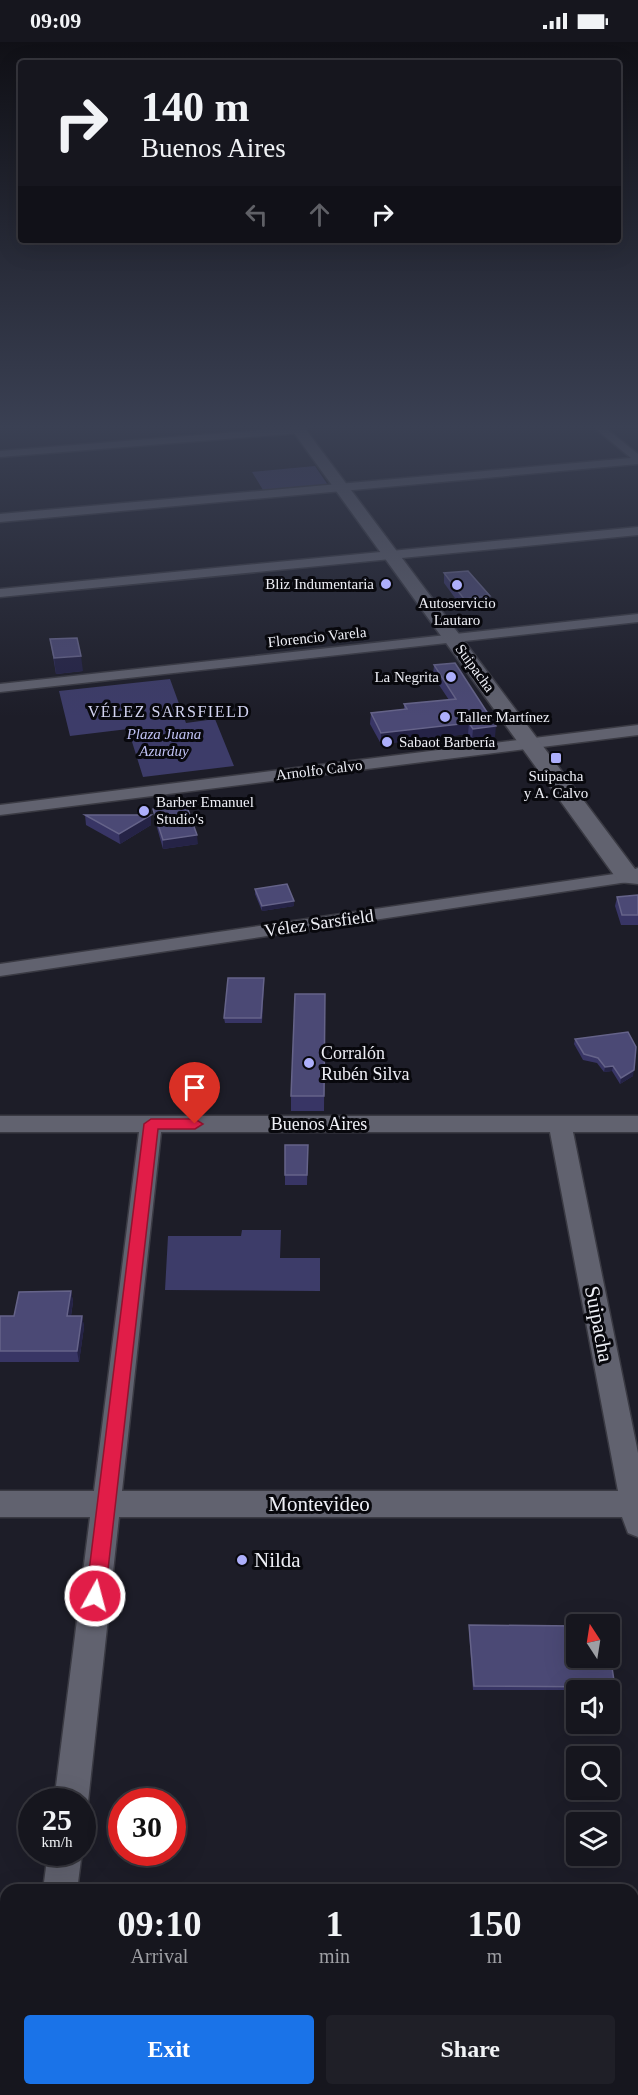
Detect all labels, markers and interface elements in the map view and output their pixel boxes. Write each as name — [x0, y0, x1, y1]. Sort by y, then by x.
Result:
text: 09:09 — [30, 8, 81, 33]
icon: right — [42, 84, 120, 162]
text: 140 m — [141, 84, 250, 130]
text: Buenos Aires — [141, 133, 286, 163]
icon: left — [240, 198, 273, 231]
icon: ahead — [303, 198, 336, 231]
icon: right — [366, 198, 399, 231]
place label: Bliz Indumentaria — [265, 576, 374, 592]
marker: Bliz Indumentaria — [379, 577, 393, 591]
marker: Autoservicio Lautaro — [450, 578, 464, 592]
place label: Autoservicio Lautaro — [418, 595, 496, 628]
street label: Florencio Varela — [267, 624, 368, 650]
street label: Suipacha — [452, 641, 498, 695]
place label: La Negrita — [374, 669, 439, 685]
marker: La Negrita — [444, 670, 458, 684]
district label: VÉLEZ SARSFIELD — [88, 702, 250, 720]
place label: Taller Martínez — [457, 709, 550, 725]
marker: Taller Martínez — [438, 710, 452, 724]
park label: Plaza Juana Azurduy — [126, 726, 201, 759]
place label: Sabaot Barbería — [399, 734, 496, 750]
marker: Sabaot Barbería — [380, 735, 394, 749]
marker: Suipacha y A. Calvo — [549, 751, 563, 765]
street label: Arnolfo Calvo — [275, 757, 363, 783]
place label: Suipacha y A. Calvo — [524, 768, 588, 801]
place label: Barber Emanuel Studio's — [156, 794, 254, 827]
marker: Barber Emanuel Studio's — [137, 804, 151, 818]
street label: Vélez Sarsfield — [263, 905, 375, 941]
place label: Corralón Rubén Silva — [321, 1043, 410, 1084]
marker: Corralón Rubén Silva — [302, 1056, 316, 1070]
pin — [169, 1062, 220, 1124]
icon: arrive — [178, 1071, 211, 1104]
street label: Buenos Aires — [271, 1114, 367, 1134]
street label: Suipacha — [580, 1284, 618, 1365]
street label: Montevideo — [268, 1492, 370, 1516]
place label: Nilda — [254, 1548, 301, 1572]
marker: Nilda — [235, 1553, 249, 1567]
position arrow — [63, 1564, 127, 1628]
north arrow — [566, 1614, 620, 1668]
map controls — [566, 1614, 620, 1866]
button: sound — [566, 1680, 620, 1734]
button: search — [566, 1746, 620, 1800]
speed limit sign: 30 — [108, 1788, 186, 1866]
text: 25 — [42, 1803, 72, 1836]
button: layers — [566, 1812, 620, 1866]
text: km/h — [42, 1834, 72, 1850]
text: 09:10 — [117, 1904, 201, 1944]
text: 1 — [326, 1904, 344, 1944]
text: 150 — [468, 1904, 522, 1944]
text: Arrival — [131, 1945, 188, 1967]
text: min — [319, 1945, 350, 1967]
text: m — [487, 1945, 502, 1967]
button: Exit — [24, 2015, 314, 2084]
button: Share — [326, 2015, 615, 2084]

